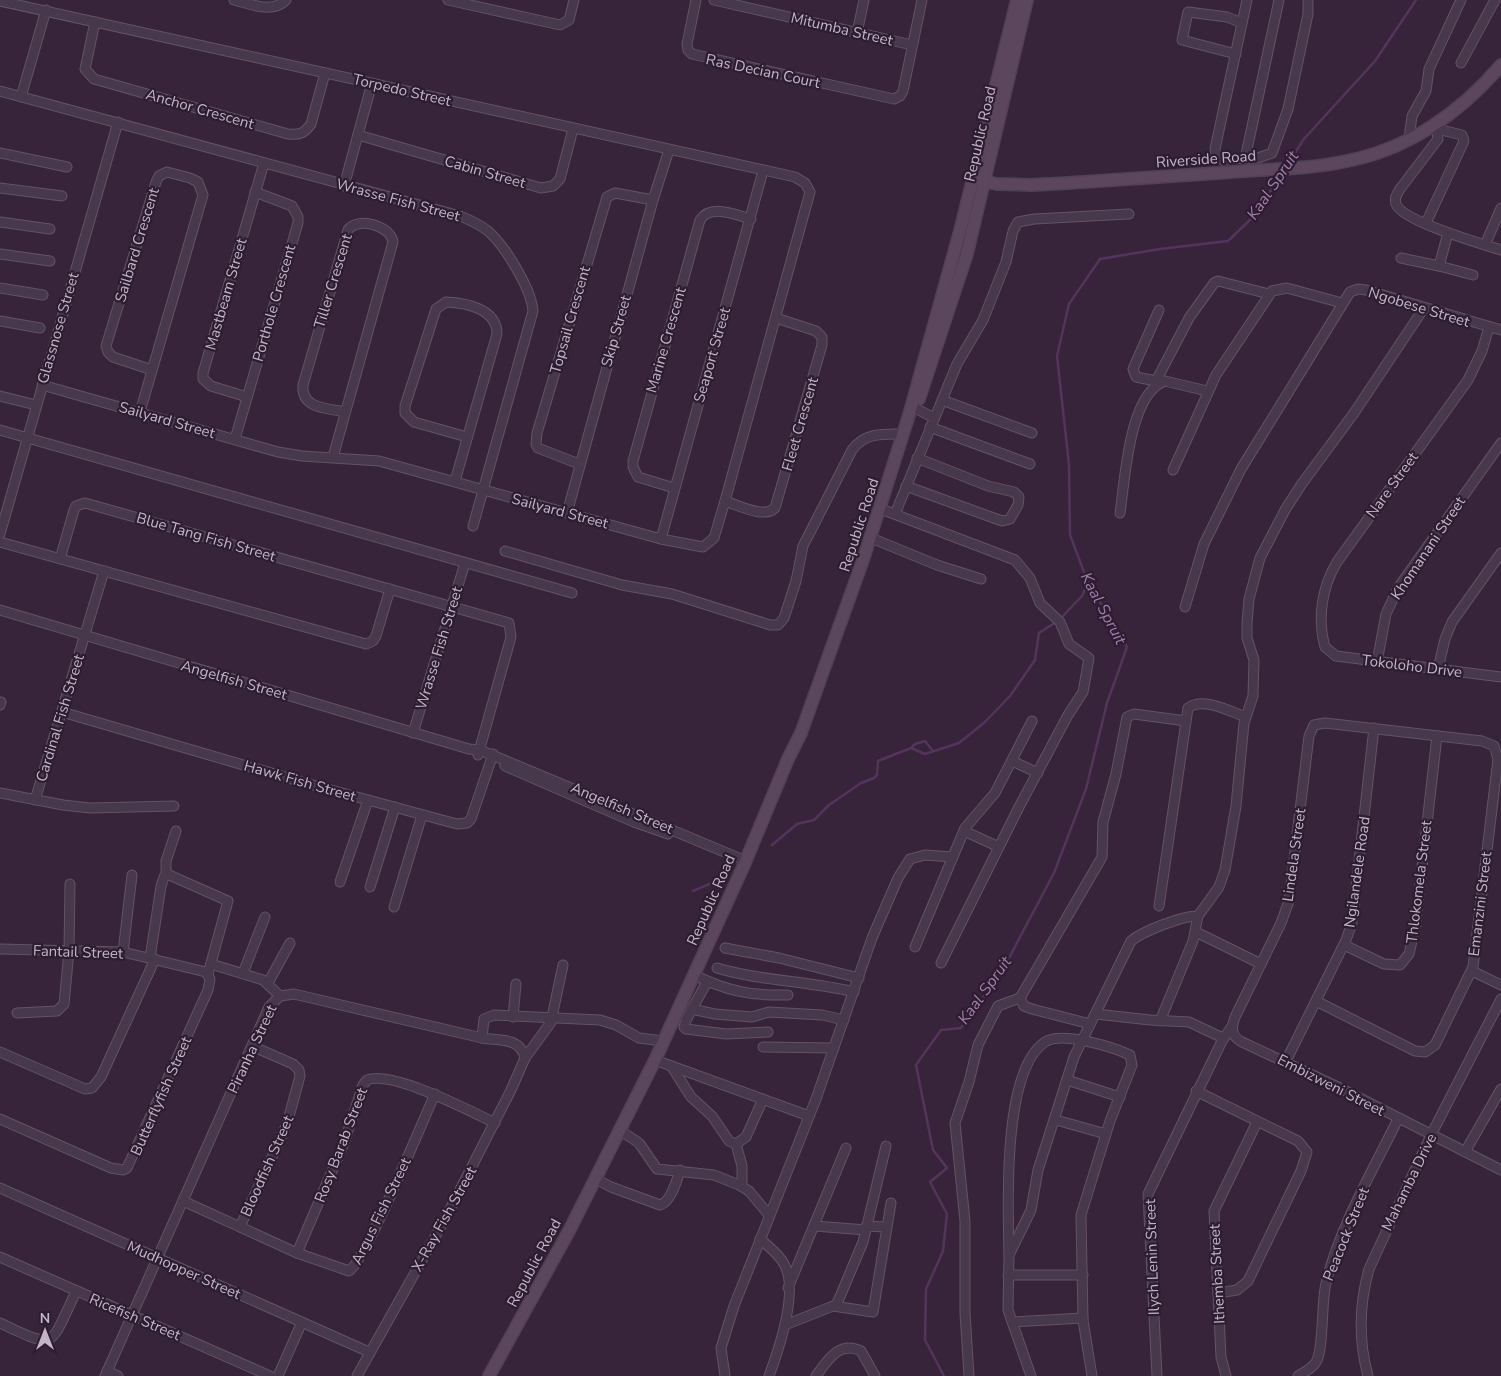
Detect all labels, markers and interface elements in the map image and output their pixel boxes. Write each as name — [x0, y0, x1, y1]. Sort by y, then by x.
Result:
street label: Mitumba Street — [789, 8, 896, 51]
street label: Ras Decian Court — [704, 49, 823, 93]
street label: Torpedo Street — [351, 69, 454, 111]
street label: Anchor Crescent — [144, 84, 257, 134]
street label: Republic Road — [959, 84, 1001, 184]
street label: Riverside Road — [1155, 146, 1257, 172]
water label: Kaal Spruit — [1242, 146, 1304, 224]
street label: Cabin Street — [442, 151, 529, 193]
street label: Wrasse Fish Street — [334, 174, 463, 226]
street label: Sailbard Crescent — [110, 185, 164, 305]
street label: Tiller Crescent — [309, 231, 357, 331]
street label: Mastbeam Street — [200, 235, 252, 352]
street label: Porthole Crescent — [248, 242, 300, 364]
street label: Topsail Crescent — [545, 263, 595, 376]
street label: Glassnose Street — [33, 269, 84, 386]
street label: Ngobese Street — [1366, 282, 1473, 332]
street label: Marine Crescent — [641, 284, 691, 395]
street label: Skip Street — [596, 292, 636, 369]
street label: Seaport Street — [689, 304, 735, 405]
street label: Fleet Crescent — [777, 374, 823, 473]
street label: Sailyard Street — [117, 397, 218, 443]
street label: Nare Street — [1361, 447, 1423, 522]
street label: Republic Road — [834, 476, 884, 574]
street label: Sailyard Street — [509, 488, 611, 534]
street label: Khomanani Street — [1386, 492, 1470, 603]
street label: Blue Tang Fish Street — [134, 508, 279, 567]
water label: Kaal Spruit — [1075, 568, 1132, 649]
street label: Wrasse Fish Street — [411, 583, 467, 712]
street label: Tokoloho Drive — [1361, 650, 1463, 682]
street label: Cardinal Fish Street — [31, 651, 89, 784]
street label: Angelfish Street — [179, 655, 290, 705]
street label: Hawk Fish Street — [242, 755, 359, 807]
street label: Angelfish Street — [568, 777, 677, 839]
street label: Lindela Street — [1278, 806, 1311, 903]
street label: Ngilandele Road — [1339, 815, 1375, 929]
street label: Thlokomela Street — [1402, 819, 1437, 945]
street label: Emanzini Street — [1464, 850, 1496, 957]
street label: Republic Road — [682, 851, 740, 949]
street label: Fantail Street — [33, 940, 124, 964]
water label: Kaal Spruit — [953, 952, 1017, 1029]
street label: Piranha Street — [223, 1001, 282, 1097]
street label: Butterflyfish Street — [126, 1033, 197, 1159]
street label: Embizweni Street — [1274, 1049, 1389, 1121]
street label: Rosy Barab Street — [310, 1084, 372, 1205]
street label: Bloodfish Street — [236, 1112, 299, 1220]
street label: Mahamba Drive — [1377, 1130, 1441, 1234]
street label: Argus Fish Street — [346, 1153, 416, 1268]
street label: X-Ray Fish Street — [407, 1162, 482, 1275]
street label: Peacock Street — [1318, 1183, 1374, 1284]
street label: Ilych Lenin Street — [1140, 1198, 1164, 1316]
street label: Republic Road — [502, 1215, 566, 1311]
street label: Ithemba Street — [1204, 1223, 1230, 1324]
street label: Mudhopper Street — [124, 1236, 245, 1304]
street label: Ricefish Street — [86, 1289, 184, 1345]
north arrow — [20, 1306, 70, 1356]
text: N — [40, 1309, 50, 1328]

